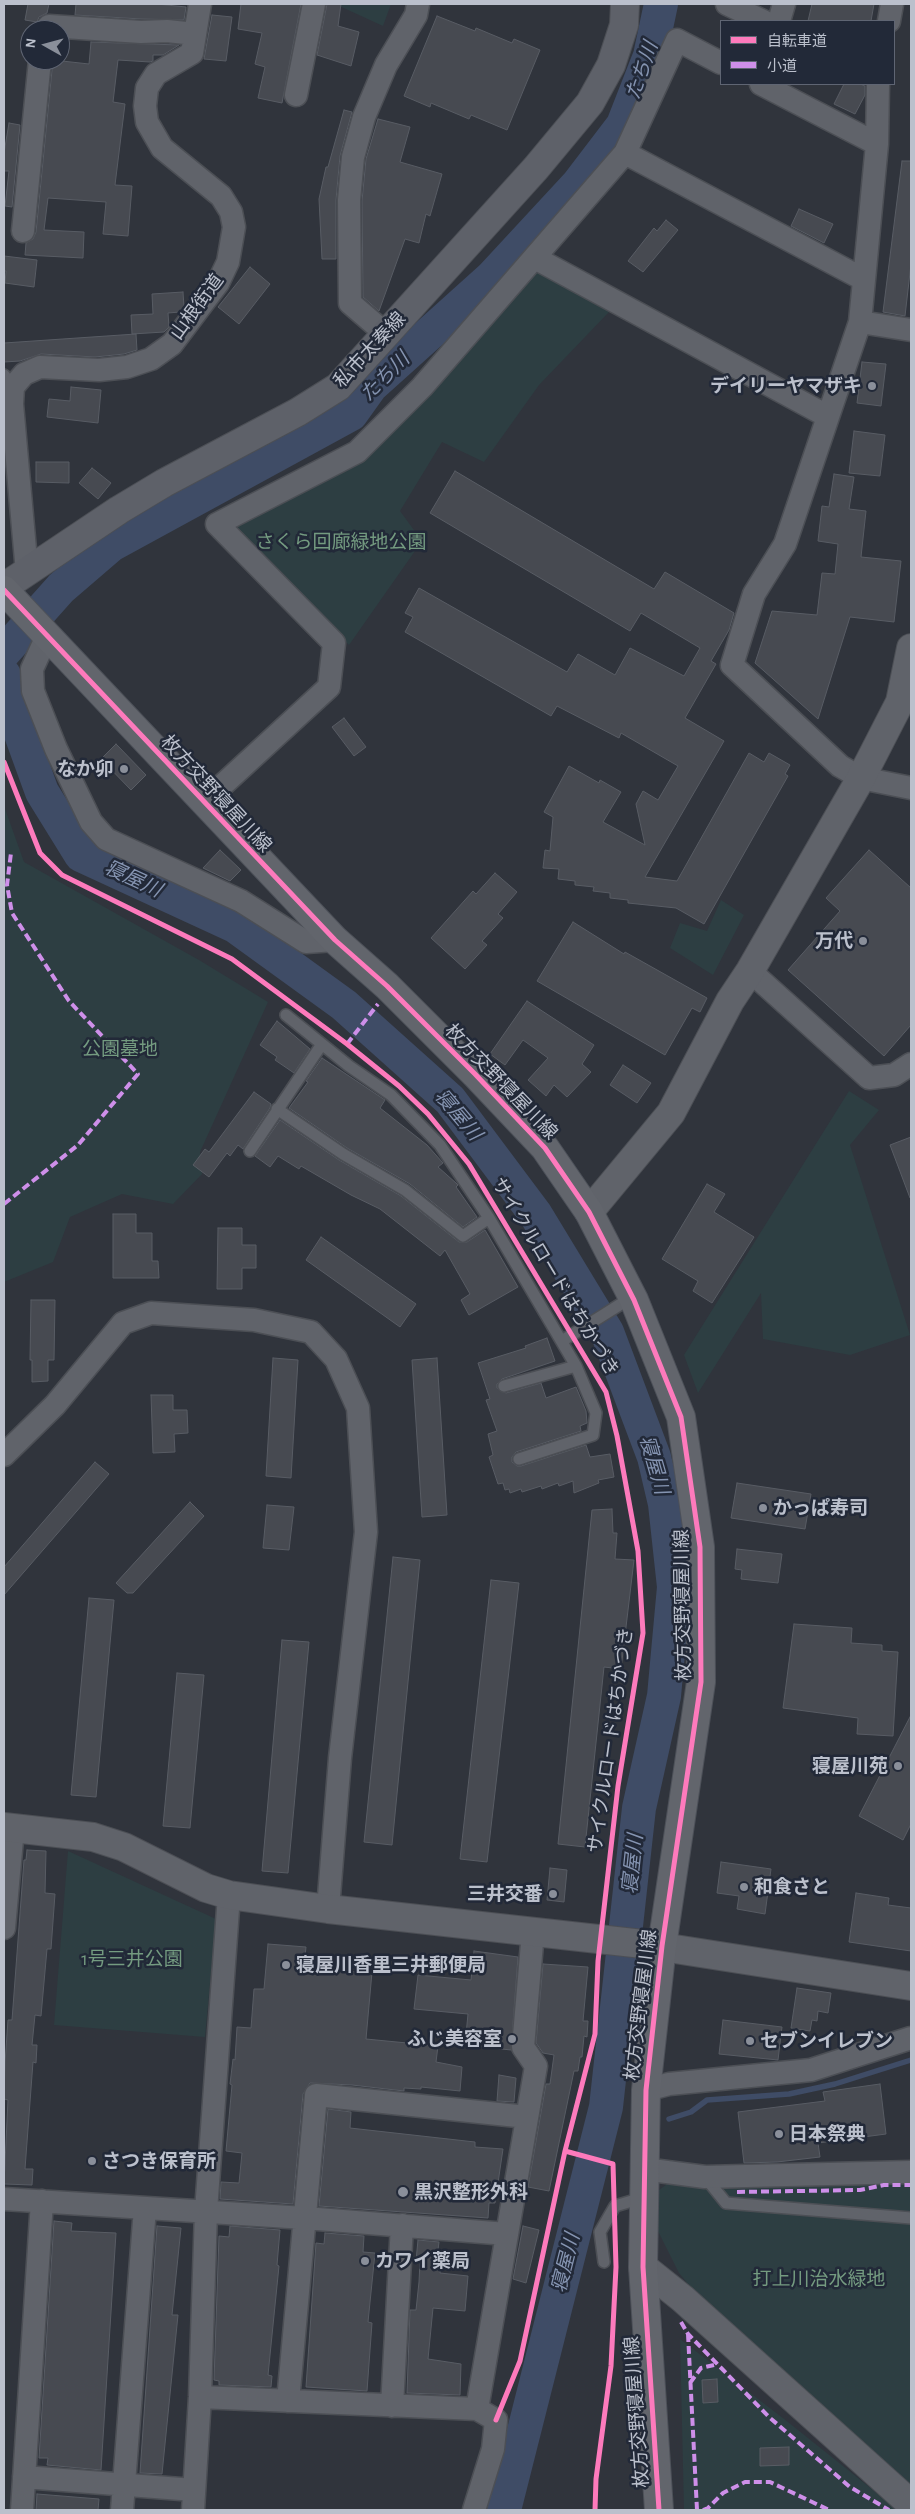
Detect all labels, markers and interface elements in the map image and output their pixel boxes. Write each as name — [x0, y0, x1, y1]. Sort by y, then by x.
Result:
north arrow — [20, 20, 70, 70]
legend — [720, 20, 895, 85]
text: 自転車道 — [767, 34, 827, 49]
text: N — [24, 38, 39, 49]
water label: たち川 — [621, 39, 663, 103]
text: 小道 — [767, 59, 797, 74]
street label: 山根街道 — [165, 270, 229, 344]
street label: 私市太秦線 — [329, 307, 411, 393]
water label: たち川 — [355, 347, 415, 407]
place label: デイリーヤマザキ — [710, 375, 862, 397]
marker: デイリーヤマザキ — [866, 380, 878, 392]
park label: さくら回廊緑地公園 — [256, 531, 426, 553]
street label: 枚方交野寝屋川線 — [156, 731, 276, 857]
place label: なか卯 — [57, 758, 114, 780]
marker: なか卯 — [118, 763, 130, 775]
water label: 寝屋川 — [101, 855, 165, 903]
place label: 万代 — [815, 930, 853, 952]
marker: 万代 — [857, 935, 869, 947]
street label: 枚方交野寝屋川線 — [440, 1019, 562, 1145]
park label: 公園墓地 — [82, 1038, 158, 1060]
water label: 寝屋川 — [430, 1084, 486, 1146]
street label: サイクルロードはちかづき — [487, 1173, 623, 1381]
water label: 寝屋川 — [634, 1433, 674, 1497]
place label: かっぱ寿司 — [773, 1497, 868, 1519]
marker: かっぱ寿司 — [757, 1502, 769, 1514]
street label: 枚方交野寝屋川線 — [670, 1529, 696, 1681]
street label: サイクルロードはちかづき — [584, 1626, 638, 1854]
place label: 寝屋川苑 — [812, 1755, 888, 1777]
marker: 寝屋川苑 — [892, 1760, 904, 1772]
water label: 寝屋川 — [618, 1833, 648, 1895]
place label: 和食さと — [754, 1876, 830, 1898]
marker: 和食さと — [738, 1881, 750, 1893]
place label: 三井交番 — [467, 1883, 543, 1905]
marker: 三井交番 — [547, 1888, 559, 1900]
street label: 枚方交野寝屋川線 — [620, 1928, 662, 2082]
park label: 1号三井公園 — [81, 1948, 183, 1970]
place label: 寝屋川香里三井郵便局 — [296, 1954, 486, 1976]
marker: 寝屋川香里三井郵便局 — [280, 1959, 292, 1971]
place label: ふじ美容室 — [407, 2028, 502, 2050]
place label: セブンイレブン — [760, 2030, 893, 2052]
marker: ふじ美容室 — [506, 2033, 518, 2045]
marker: セブンイレブン — [744, 2035, 756, 2047]
place label: 日本祭典 — [789, 2123, 865, 2145]
marker: 日本祭典 — [773, 2128, 785, 2140]
place label: さつき保育所 — [102, 2150, 216, 2172]
marker: さつき保育所 — [86, 2155, 98, 2167]
place label: 黒沢整形外科 — [414, 2181, 528, 2203]
marker: 黒沢整形外科 — [396, 2185, 410, 2199]
water label: 寝屋川 — [547, 2231, 585, 2295]
place label: カワイ薬局 — [375, 2250, 470, 2272]
marker: カワイ薬局 — [359, 2255, 371, 2267]
park label: 打上川治水緑地 — [753, 2268, 885, 2290]
street label: 枚方交野寝屋川線 — [620, 2335, 654, 2489]

